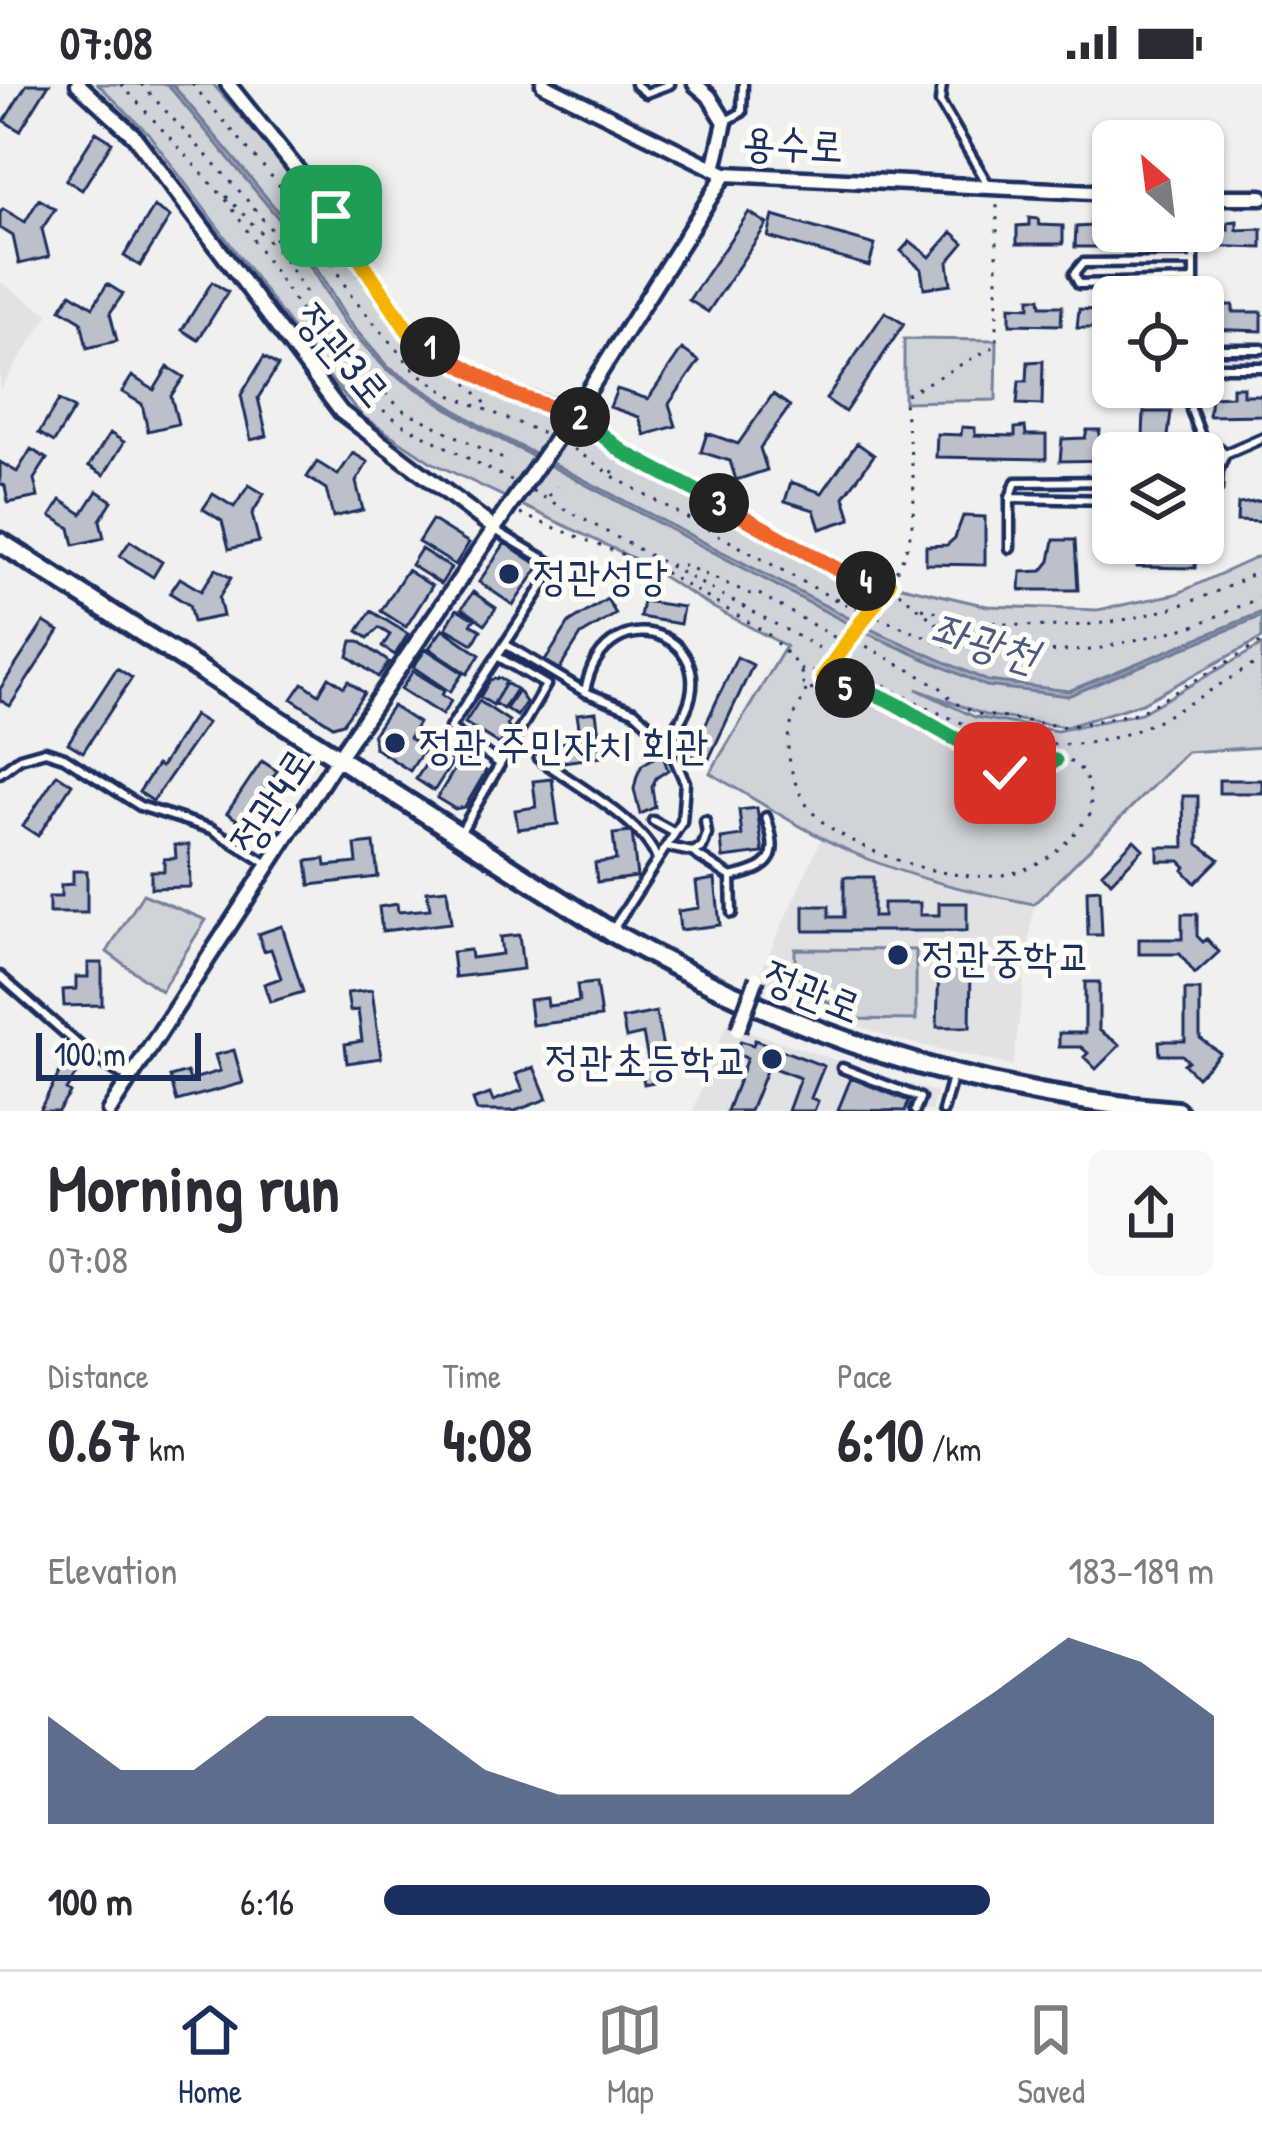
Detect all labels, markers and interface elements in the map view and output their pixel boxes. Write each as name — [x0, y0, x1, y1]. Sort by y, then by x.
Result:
text: 07:08 — [60, 12, 153, 73]
street label: 용수로 — [741, 112, 845, 174]
north arrow — [1092, 120, 1224, 252]
map controls — [1092, 120, 1224, 564]
pin — [280, 165, 382, 267]
icon: arrive — [298, 183, 364, 249]
button: locate — [1092, 276, 1224, 408]
street label: 정관3로 — [284, 290, 404, 418]
pin: 1 — [400, 317, 460, 377]
text: 1 — [424, 325, 436, 369]
pin: 2 — [550, 387, 610, 447]
text: 2 — [572, 395, 588, 439]
button: layers — [1092, 432, 1224, 564]
pin: 3 — [689, 473, 749, 533]
text: 3 — [712, 481, 726, 525]
place label: 정관성당 — [533, 546, 668, 603]
pin: 4 — [836, 551, 896, 611]
text: 4 — [860, 559, 872, 603]
marker: 정관성당 — [496, 561, 522, 587]
water label: 좌광천 — [924, 597, 1049, 686]
pin: 5 — [815, 658, 875, 718]
text: 5 — [838, 666, 852, 710]
place label: 정관 주민자치 회관 — [419, 715, 709, 772]
pin — [954, 722, 1056, 824]
marker: 정관 주민자치 회관 — [382, 730, 408, 756]
street label: 정관4로 — [215, 735, 327, 865]
icon: check — [972, 740, 1038, 806]
place label: 정관중학교 — [922, 927, 1091, 984]
marker: 정관중학교 — [885, 942, 911, 968]
street label: 정관로 — [755, 945, 871, 1035]
scale bar — [36, 1027, 201, 1080]
place label: 정관초등학교 — [545, 1031, 748, 1088]
text: 100 m — [54, 1032, 126, 1076]
marker: 정관초등학교 — [759, 1046, 785, 1072]
text: Morning run — [48, 1142, 340, 1232]
button: share — [1088, 1150, 1214, 1276]
text: 07:08 — [48, 1232, 128, 1285]
text: Distance — [48, 1354, 149, 1398]
text: Time — [443, 1354, 501, 1398]
text: Pace — [837, 1354, 892, 1398]
text: 0.67 — [48, 1398, 141, 1480]
text: 4:08 — [443, 1398, 532, 1480]
text: 6:10 — [837, 1398, 924, 1480]
text: km — [141, 1427, 185, 1471]
text: /km — [924, 1427, 982, 1471]
text: Elevation — [48, 1543, 178, 1596]
text: 183–189 m — [1068, 1543, 1214, 1596]
text: 100 m — [48, 1874, 133, 1927]
text: 6:16 — [240, 1874, 294, 1927]
tab: Home — [177, 1997, 243, 2113]
tab: Map — [597, 1997, 663, 2113]
tab: Saved — [1018, 1997, 1085, 2113]

